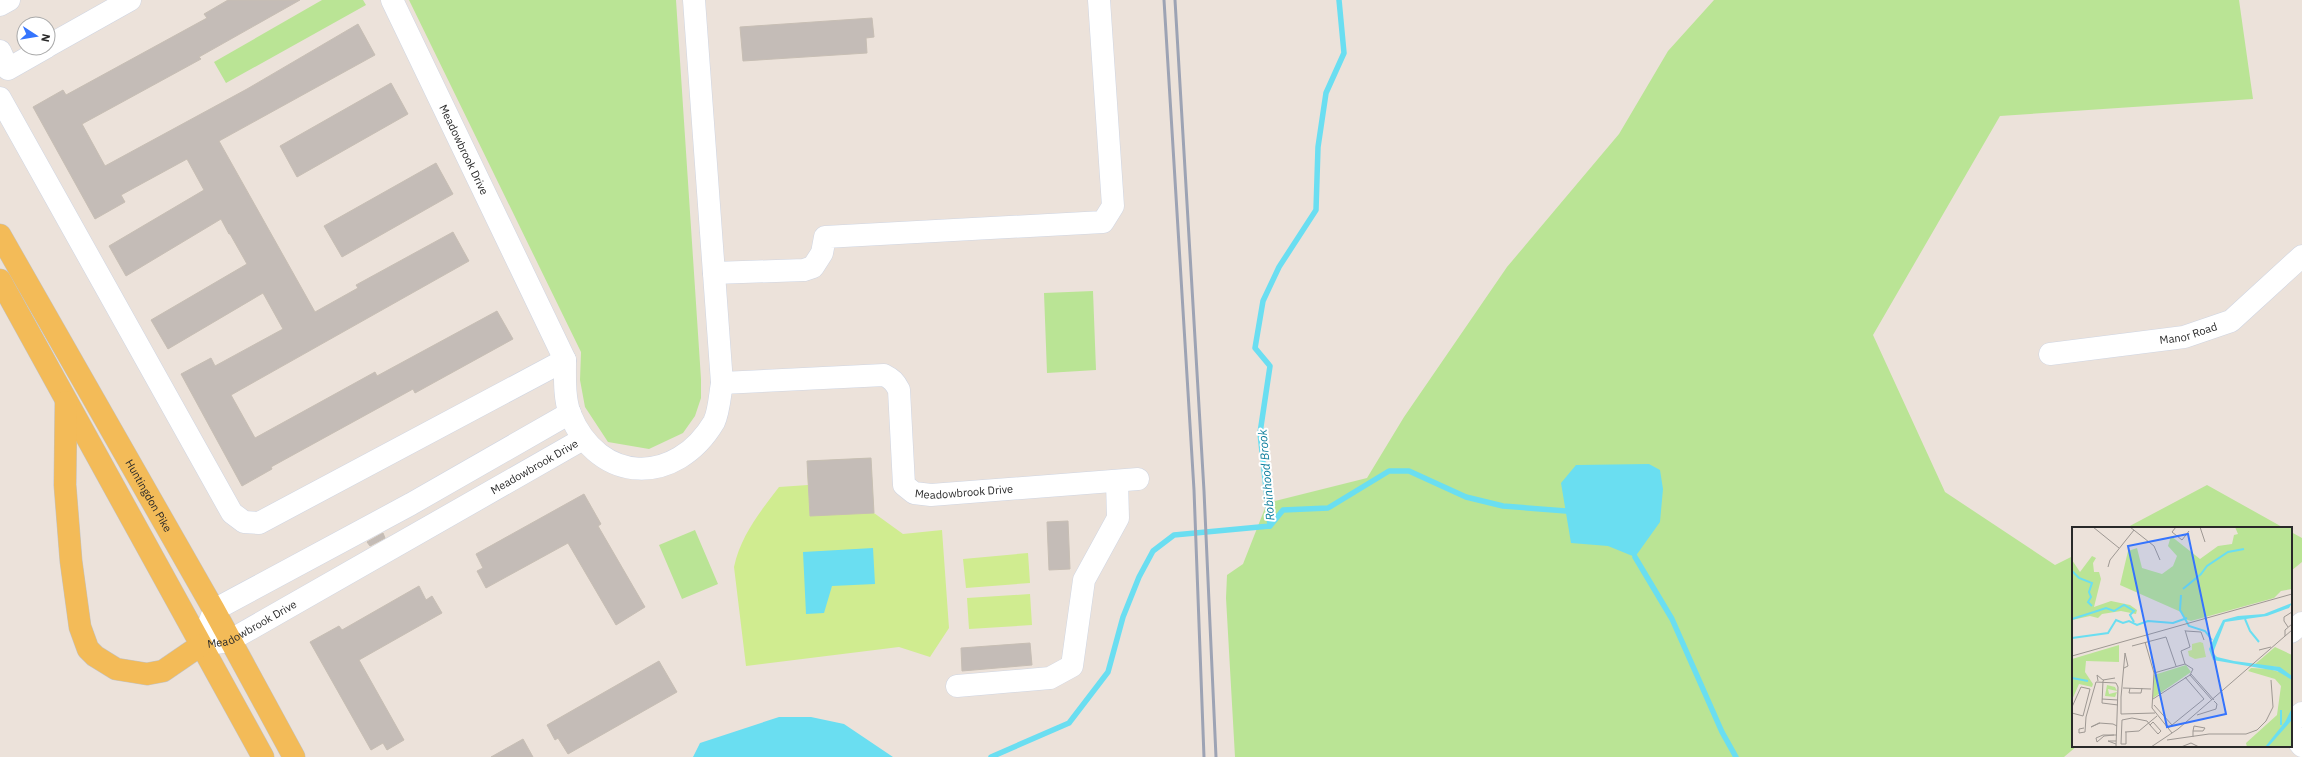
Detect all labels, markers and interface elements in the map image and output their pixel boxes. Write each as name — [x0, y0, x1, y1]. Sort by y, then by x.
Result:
north arrow — [16, 16, 56, 56]
text: N — [38, 33, 53, 43]
street label: Meadowbrook Drive — [436, 102, 492, 197]
street label: Manor Road — [2159, 319, 2219, 347]
water label: Robinhood Brook — [1254, 428, 1277, 521]
street label: Meadowbrook Drive — [488, 436, 581, 497]
street label: Huntingdon Pike — [122, 457, 175, 534]
street label: Meadowbrook Drive — [914, 482, 1014, 502]
inset map — [2072, 527, 2292, 747]
street label: Meadowbrook Drive — [206, 597, 299, 651]

